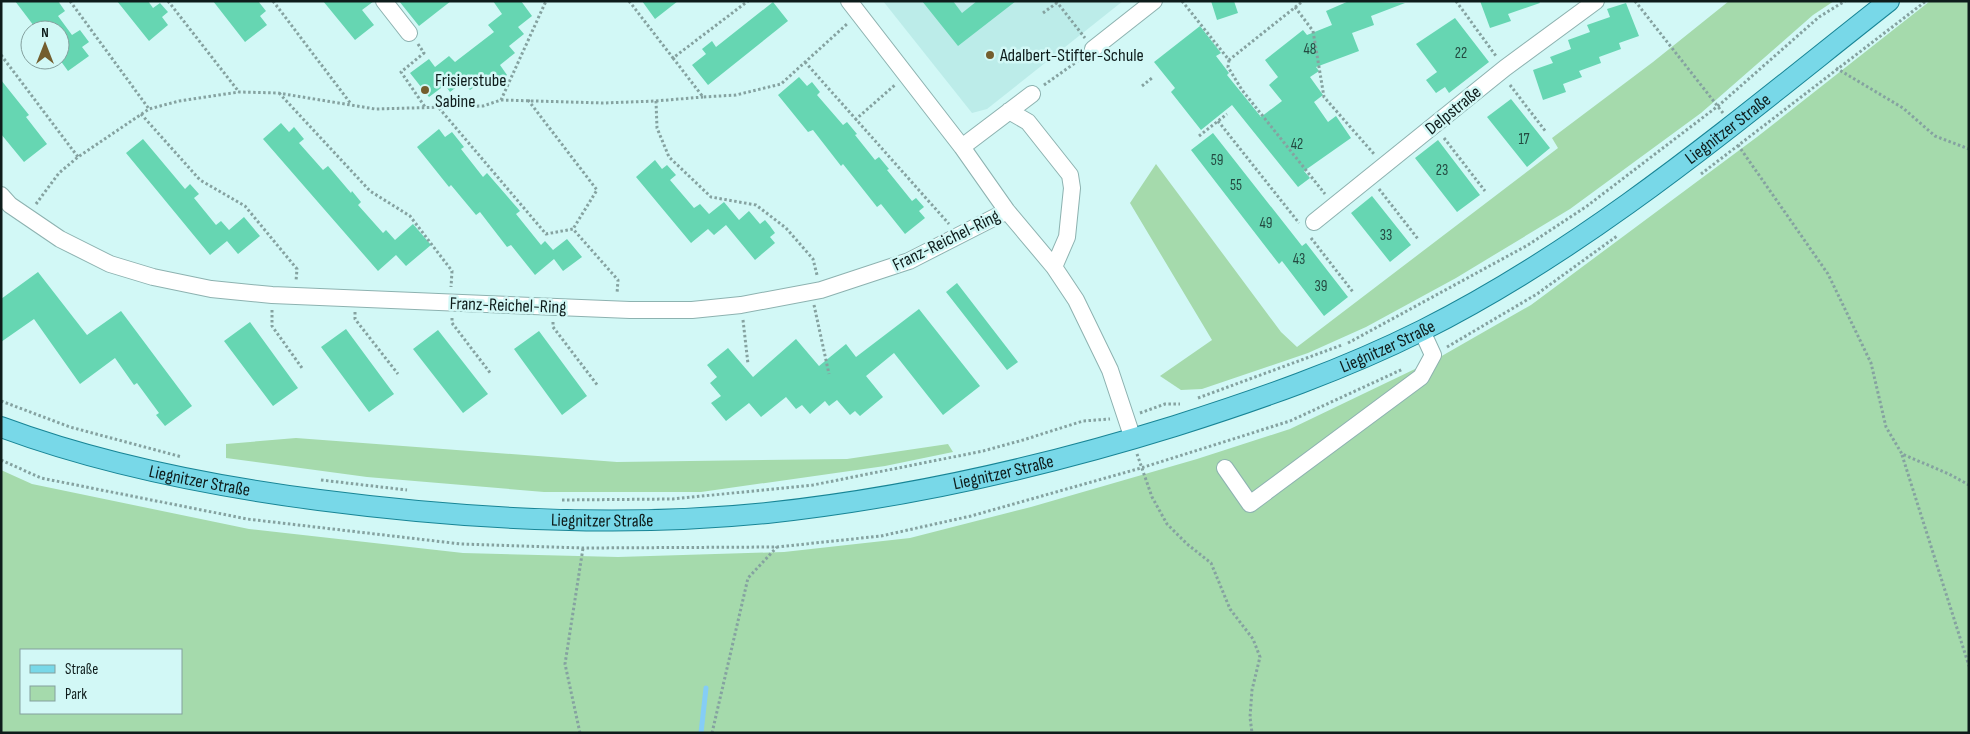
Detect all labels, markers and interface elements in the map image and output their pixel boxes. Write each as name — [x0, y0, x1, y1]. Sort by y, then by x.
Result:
north arrow — [20, 20, 70, 70]
text: N — [41, 24, 49, 41]
house number: 48 — [1304, 40, 1316, 59]
house number: 22 — [1455, 44, 1467, 63]
place label: Adalbert-Stifter-Schule — [999, 45, 1144, 66]
marker: Adalbert-Stifter-Schule — [984, 49, 996, 61]
place label: Frisierstube Sabine — [435, 70, 506, 112]
street label: Delpstraße — [1421, 82, 1485, 139]
marker: Frisierstube Sabine — [419, 84, 431, 96]
street label: Liegnitzer Straße — [1681, 89, 1775, 169]
house number: 17 — [1518, 130, 1530, 149]
house number: 42 — [1291, 135, 1303, 154]
house number: 59 — [1211, 151, 1223, 170]
house number: 23 — [1436, 161, 1448, 180]
house number: 55 — [1230, 176, 1242, 195]
street label: Franz-Reichel-Ring — [889, 205, 1003, 275]
house number: 49 — [1260, 214, 1272, 233]
house number: 33 — [1380, 226, 1392, 245]
house number: 43 — [1293, 250, 1305, 269]
house number: 39 — [1315, 277, 1327, 296]
street label: Franz-Reichel-Ring — [449, 293, 567, 318]
street label: Liegnitzer Straße — [1337, 316, 1439, 377]
street label: Liegnitzer Straße — [951, 451, 1056, 494]
street label: Liegnitzer Straße — [147, 461, 252, 501]
street label: Liegnitzer Straße — [551, 510, 654, 532]
legend — [20, 649, 182, 714]
text: Straße — [65, 660, 98, 679]
text: Park — [65, 685, 87, 704]

